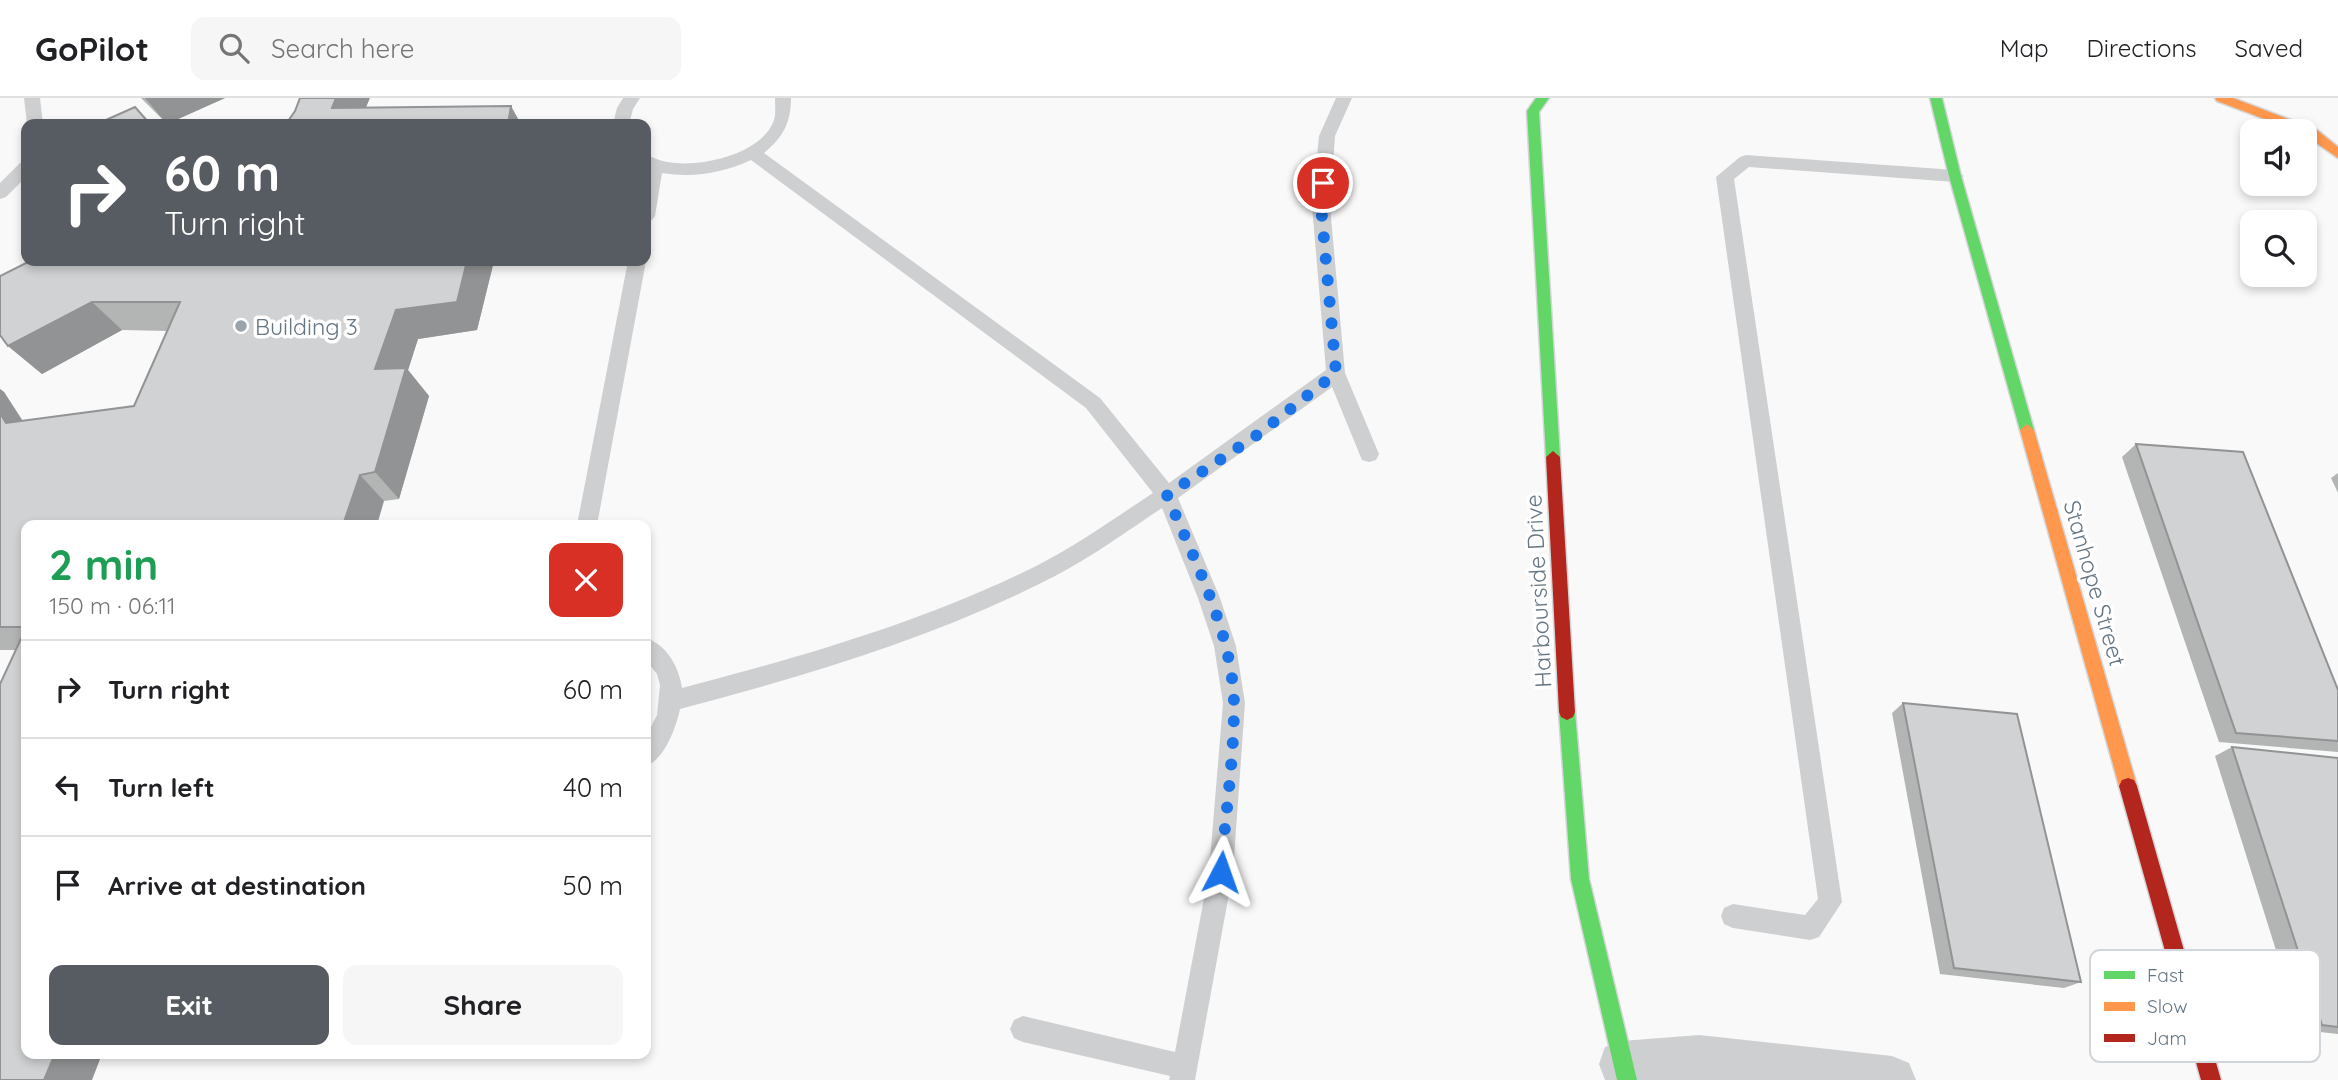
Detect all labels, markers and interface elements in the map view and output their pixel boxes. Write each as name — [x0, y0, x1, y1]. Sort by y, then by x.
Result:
search box — [191, 17, 681, 80]
text: GoPilot — [35, 28, 149, 69]
icon: search — [215, 29, 253, 67]
text: Search here — [271, 32, 414, 65]
text: Map — [2000, 33, 2049, 63]
text: Directions — [2087, 33, 2197, 63]
text: Saved — [2235, 33, 2303, 63]
map controls — [2240, 119, 2317, 287]
button: sound — [2240, 119, 2317, 196]
text: 60 m — [164, 142, 280, 203]
icon: right — [49, 147, 140, 238]
pin — [1293, 153, 1353, 213]
icon: arrive — [1304, 164, 1342, 202]
text: Turn right — [164, 203, 305, 243]
button: search — [2240, 210, 2317, 287]
place label: Building 3 — [255, 312, 358, 341]
marker: Building 3 — [233, 318, 249, 334]
street label: Harbourside Drive — [1518, 494, 1558, 688]
street label: Stanhope Street — [2057, 497, 2133, 669]
text: 2 min — [49, 538, 158, 591]
button: close — [549, 543, 623, 617]
text: 150 m · 06:11 — [49, 591, 175, 620]
icon: right — [49, 670, 87, 708]
text: Turn right — [108, 673, 230, 706]
text: 60 m — [563, 673, 623, 706]
icon: left — [49, 768, 87, 806]
text: Turn left — [108, 771, 215, 804]
text: 40 m — [563, 771, 623, 804]
position arrow — [1184, 835, 1258, 909]
icon: arrive — [49, 866, 87, 904]
text: Arrive at destination — [108, 869, 366, 902]
text: 50 m — [563, 869, 623, 902]
legend — [2090, 950, 2320, 1062]
text: Fast — [2147, 963, 2184, 987]
button: Exit — [49, 965, 329, 1045]
button: Share — [343, 965, 623, 1045]
text: Slow — [2147, 994, 2188, 1018]
text: Jam — [2147, 1026, 2187, 1050]

